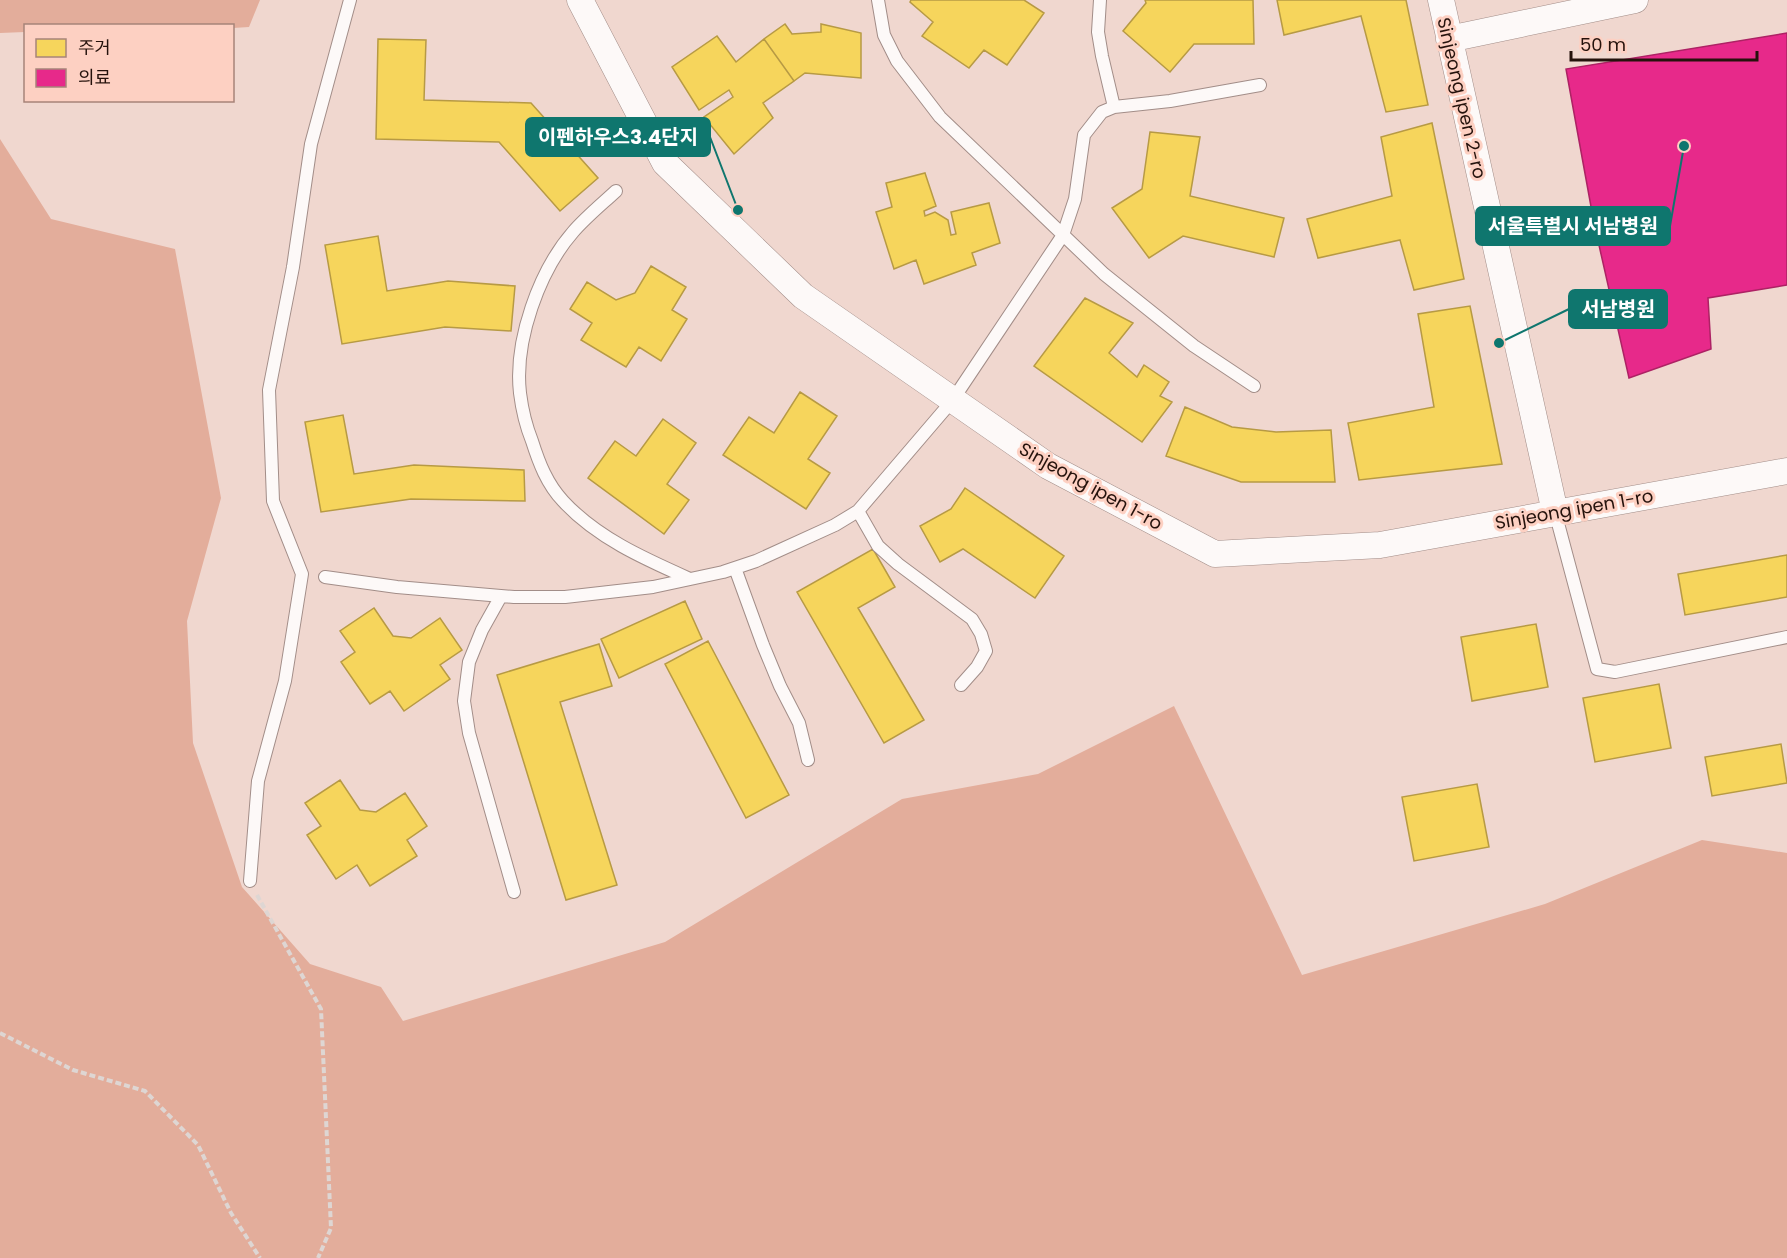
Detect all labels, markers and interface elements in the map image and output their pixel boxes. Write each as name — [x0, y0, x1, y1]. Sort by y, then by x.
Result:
street label: Sinjeong ipen 2-ro — [1431, 15, 1493, 181]
legend — [24, 24, 234, 102]
scale bar — [1571, 24, 1757, 62]
text: 50 m — [1580, 32, 1626, 57]
text: 주거 — [78, 35, 111, 60]
text: 의료 — [78, 65, 111, 90]
callout: 이펜하우스3.4단지 — [526, 118, 710, 156]
text: 이펜하우스3.4단지 — [538, 123, 698, 151]
callout: 서울특별시 서남병원 — [1476, 207, 1670, 245]
text: 서울특별시 서남병원 — [1488, 212, 1658, 240]
callout: 서남병원 — [1569, 290, 1667, 328]
text: 서남병원 — [1581, 295, 1655, 323]
street label: Sinjeong ipen 1-ro — [1015, 436, 1167, 536]
street label: Sinjeong ipen 1-ro — [1493, 483, 1655, 535]

